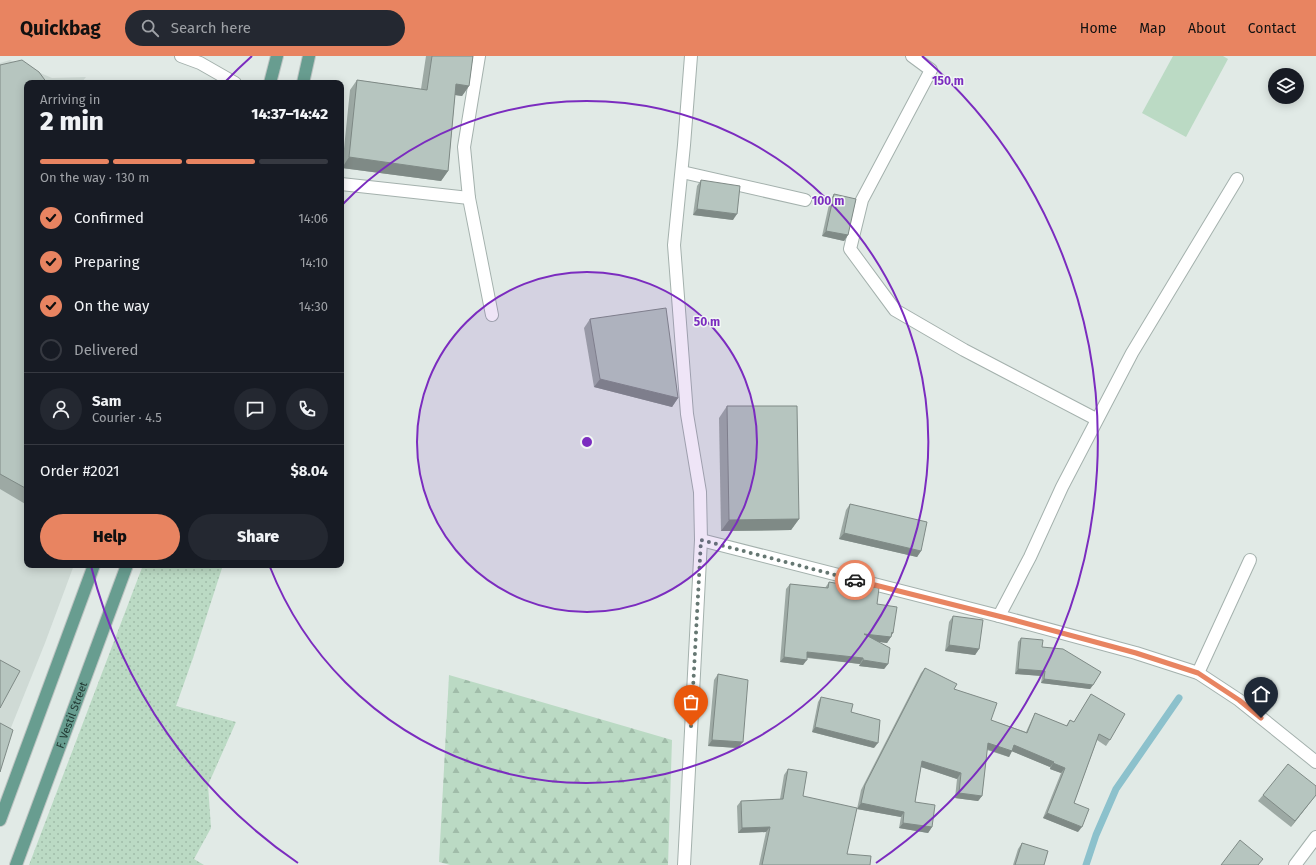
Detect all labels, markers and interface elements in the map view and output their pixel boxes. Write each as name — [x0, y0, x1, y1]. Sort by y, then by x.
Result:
search box — [125, 10, 405, 46]
text: Quickbag — [20, 17, 101, 40]
icon: search — [139, 17, 161, 39]
text: Search here — [171, 19, 251, 37]
text: Home — [1080, 20, 1117, 37]
text: Map — [1139, 20, 1166, 37]
text: About — [1188, 20, 1226, 37]
text: Contact — [1248, 20, 1296, 37]
map controls — [1268, 68, 1304, 104]
button: layers — [1268, 68, 1304, 104]
text: 150 m — [932, 74, 964, 88]
text: Arriving in — [40, 92, 100, 107]
text: 14:37–14:42 — [251, 105, 328, 123]
text: 2 min — [40, 106, 104, 137]
text: On the way · 130 m — [40, 170, 149, 185]
text: 100 m — [812, 194, 844, 208]
icon: check — [40, 207, 62, 229]
text: Confirmed — [74, 209, 144, 227]
text: 14:06 — [298, 211, 328, 226]
icon: check — [40, 251, 62, 273]
text: Preparing — [74, 253, 139, 271]
text: 14:10 — [300, 255, 328, 270]
icon: check — [40, 295, 62, 317]
text: On the way — [74, 297, 149, 315]
text: 14:30 — [298, 299, 328, 314]
text: 50 m — [694, 315, 720, 329]
text: Delivered — [74, 341, 138, 359]
button: person — [40, 388, 82, 430]
button: chat — [234, 388, 276, 430]
button: phone — [286, 388, 328, 430]
text: Sam — [92, 392, 121, 410]
text: Courier · 4.5 — [92, 410, 162, 425]
centre of rings — [580, 435, 594, 449]
text: Order #2021 — [40, 462, 119, 480]
text: $8.04 — [290, 462, 328, 480]
button: Help — [40, 514, 180, 560]
button: Share — [188, 514, 328, 560]
courier — [835, 560, 875, 600]
icon: car — [844, 569, 866, 591]
pin — [1244, 677, 1278, 718]
street label: F. Vestil Street — [54, 680, 90, 750]
icon: home — [1250, 683, 1272, 705]
pin — [674, 685, 708, 726]
icon: bag — [680, 691, 702, 713]

